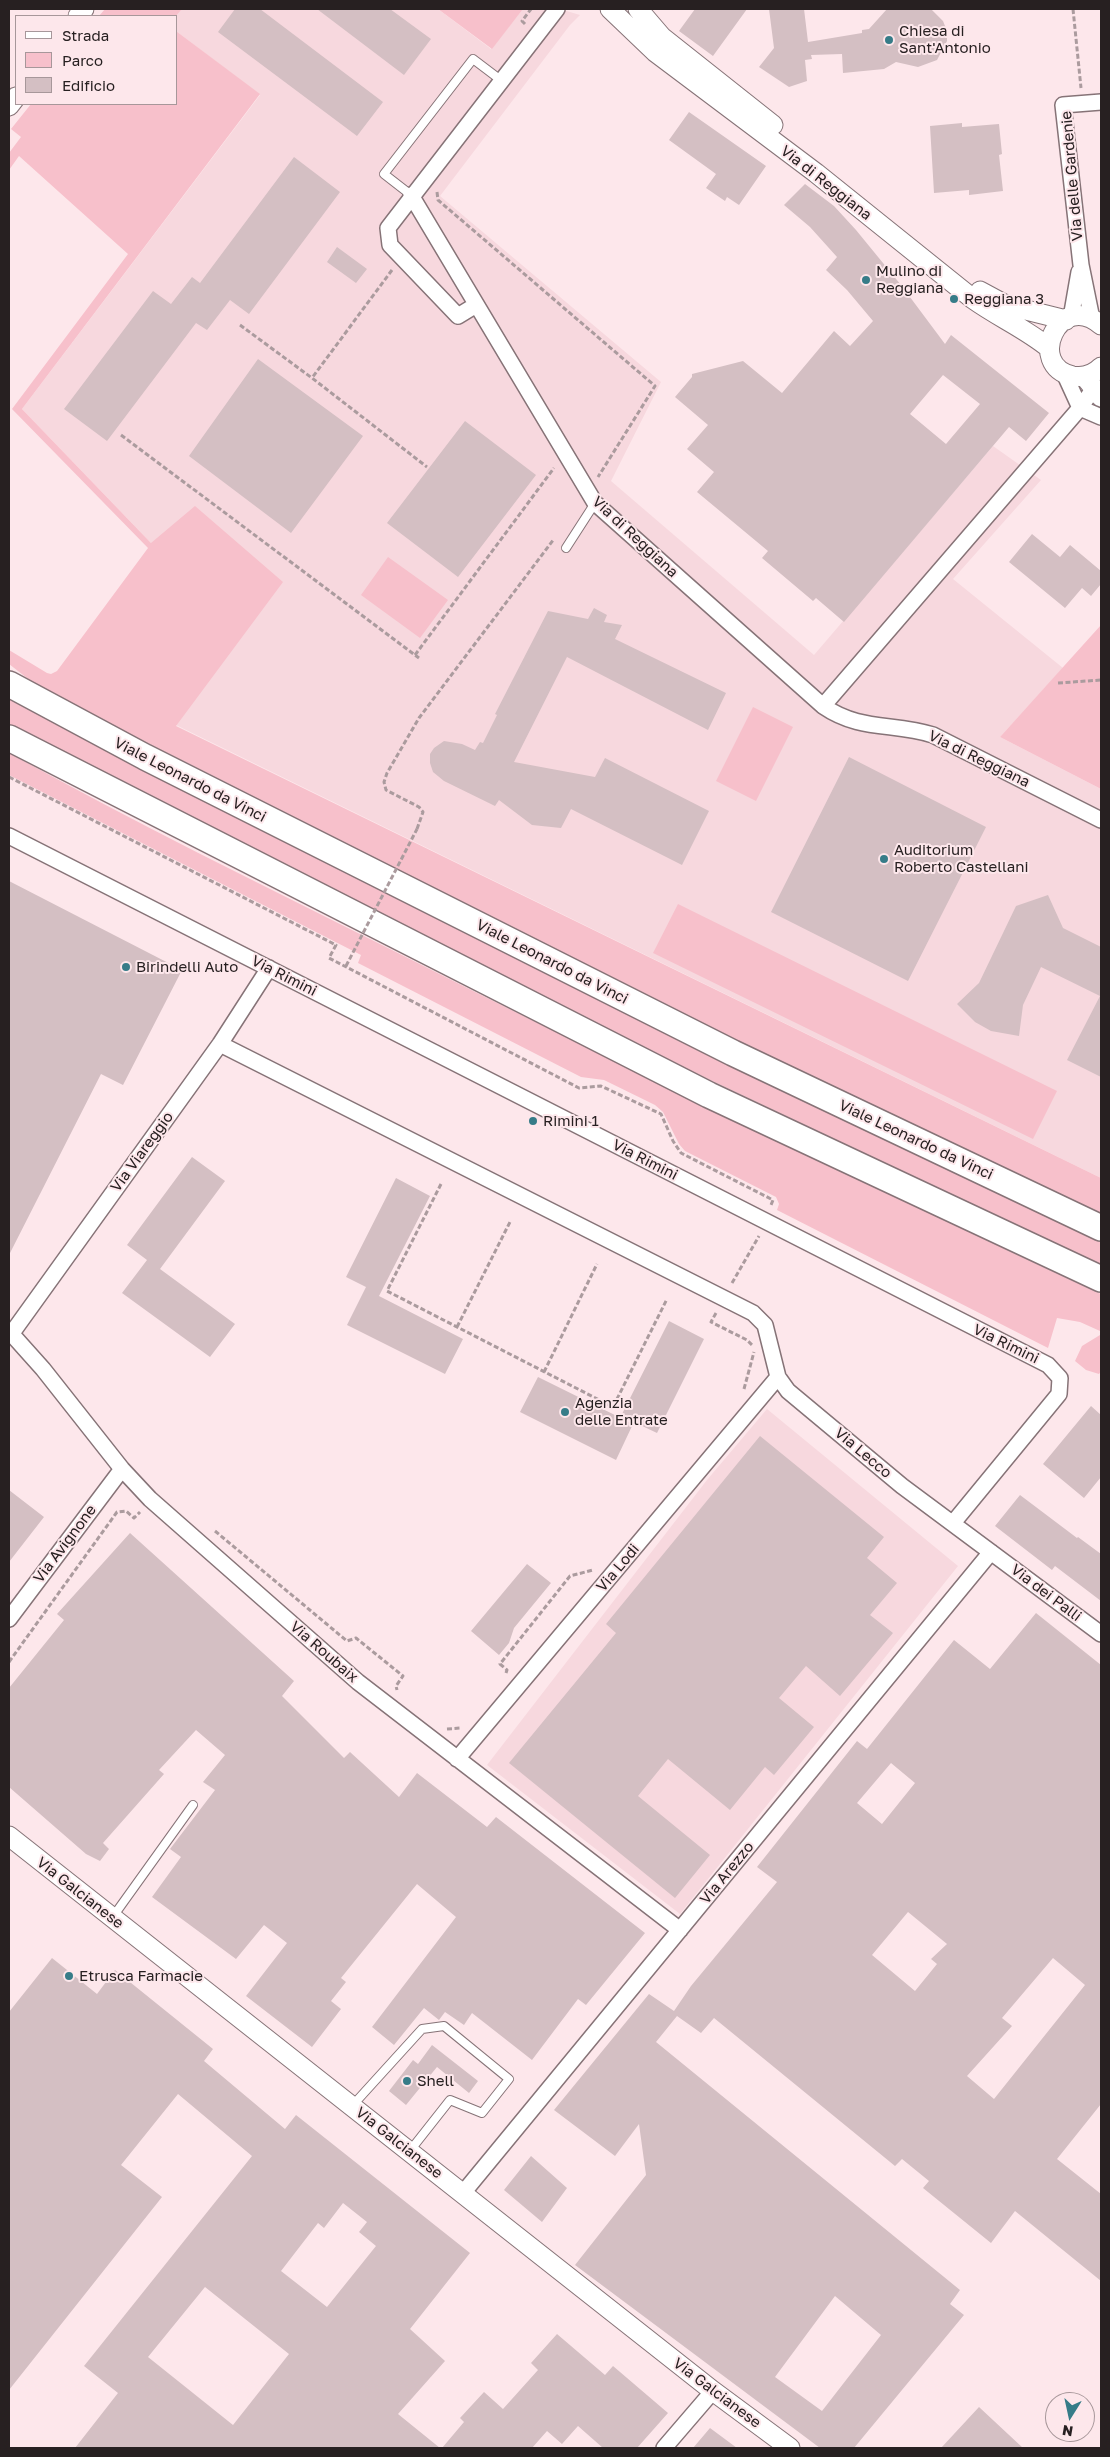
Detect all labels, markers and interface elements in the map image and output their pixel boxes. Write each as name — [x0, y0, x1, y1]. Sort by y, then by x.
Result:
legend — [15, 15, 178, 105]
place label: Chiesa di Sant'Antonio — [899, 22, 991, 57]
text: Strada — [62, 26, 109, 44]
marker: Chiesa di Sant'Antonio — [883, 34, 895, 46]
text: Parco — [62, 51, 103, 69]
text: Edificio — [62, 76, 115, 94]
street label: Via delle Gardenie — [1057, 110, 1087, 242]
street label: Via di Reggiana — [777, 142, 875, 224]
place label: Mulino di Reggiana — [876, 262, 943, 297]
marker: Mulino di Reggiana — [860, 274, 872, 286]
place label: Reggiana 3 — [964, 290, 1044, 308]
marker: Reggiana 3 — [948, 293, 960, 305]
street label: Via di Reggiana — [588, 493, 682, 581]
street label: Via di Reggiana — [925, 727, 1033, 791]
street label: Viale Leonardo da Vinci — [111, 734, 269, 826]
place label: Auditorium Roberto Castellani — [894, 841, 1029, 876]
marker: Auditorium Roberto Castellani — [878, 853, 890, 865]
street label: Viale Leonardo da Vinci — [473, 916, 631, 1008]
street label: Via Rimini — [248, 952, 320, 1000]
place label: Birindelli Auto — [136, 958, 238, 976]
marker: Birindelli Auto — [120, 961, 132, 973]
street label: Viale Leonardo da Vinci — [836, 1096, 996, 1184]
street label: Via Viareggio — [107, 1108, 177, 1196]
place label: Rimini 1 — [543, 1112, 599, 1130]
marker: Rimini 1 — [527, 1115, 539, 1127]
street label: Via Rimini — [609, 1136, 681, 1184]
street label: Via Rimini — [970, 1320, 1042, 1368]
place label: Agenzia delle Entrate — [575, 1394, 668, 1429]
marker: Agenzia delle Entrate — [559, 1406, 571, 1418]
street label: Via Lecco — [831, 1424, 895, 1482]
street label: Via Avignone — [30, 1501, 100, 1587]
street label: Via Lodi — [593, 1540, 643, 1596]
street label: Via dei Palli — [1007, 1561, 1085, 1625]
street label: Via Roubaix — [286, 1618, 362, 1686]
street label: Via Arezzo — [696, 1838, 758, 1908]
street label: Via Galcianese — [33, 1854, 127, 1932]
place label: Etrusca Farmacie — [79, 1967, 203, 1985]
marker: Etrusca Farmacie — [63, 1970, 75, 1982]
place label: Shell — [417, 2072, 454, 2090]
marker: Shell — [401, 2075, 413, 2087]
street label: Via Galcianese — [352, 2104, 446, 2182]
street label: Via Galcianese — [670, 2354, 764, 2432]
north arrow — [1045, 2392, 1095, 2442]
text: N — [1061, 2422, 1074, 2441]

